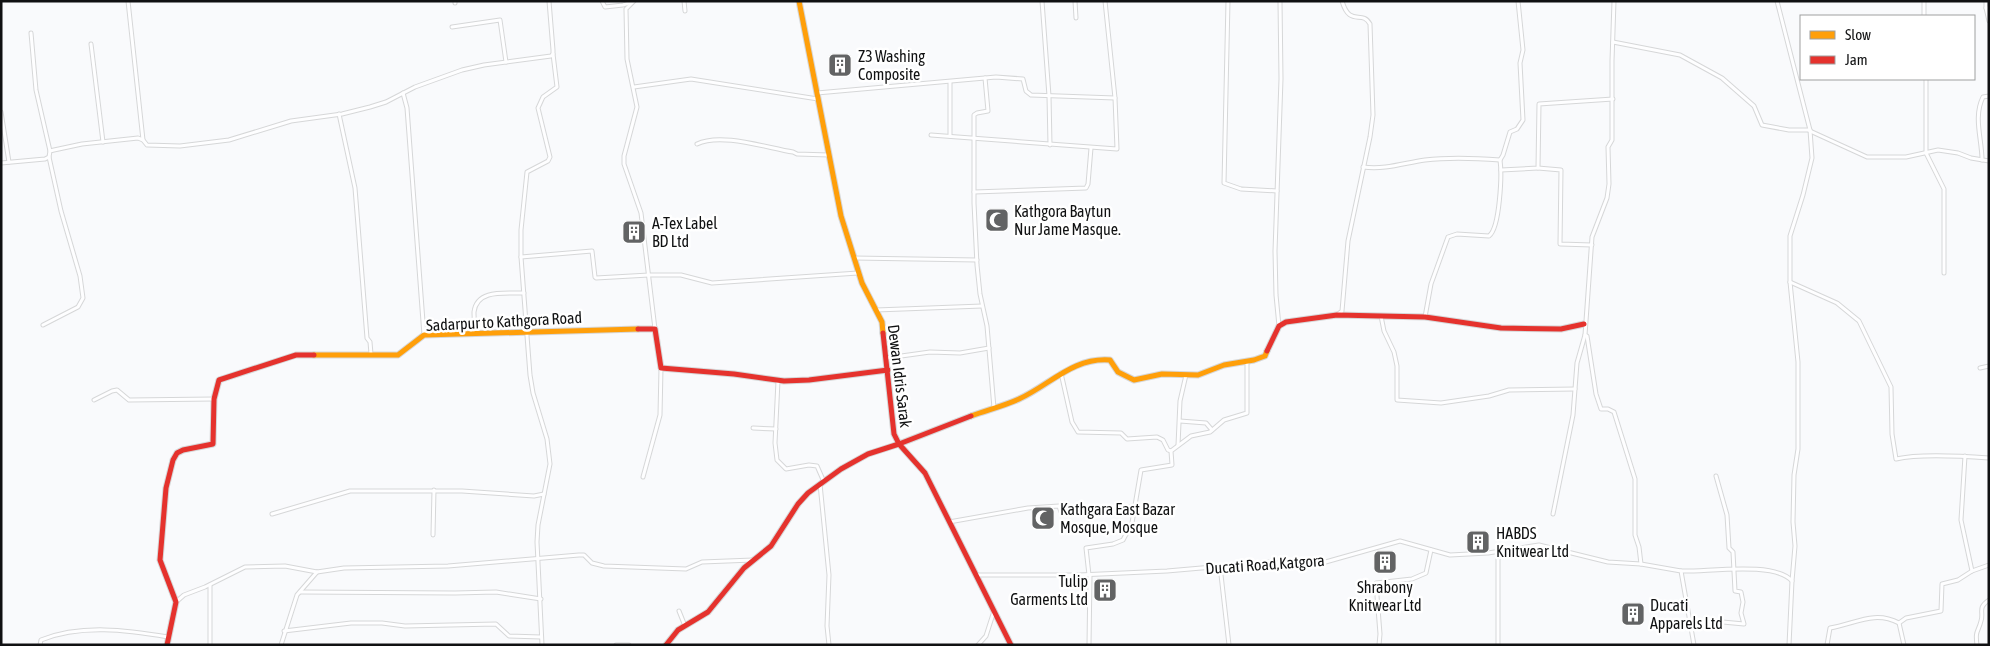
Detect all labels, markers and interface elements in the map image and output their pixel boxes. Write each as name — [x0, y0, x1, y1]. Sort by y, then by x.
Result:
legend — [1800, 15, 1975, 80]
text: Slow — [1845, 26, 1871, 43]
place label: Z3 Washing Composite — [858, 47, 925, 84]
text: Jam — [1845, 51, 1868, 68]
building icon: Z3 Washing Composite — [827, 52, 853, 78]
place label: Kathgora Baytun Nur Jame Masque. — [1014, 202, 1121, 239]
mosque icon: Kathgora Baytun Nur Jame Masque. — [984, 207, 1010, 233]
place label: A-Tex Label BD Ltd — [652, 214, 718, 250]
building icon: A-Tex Label BD Ltd — [621, 219, 647, 245]
street label: Sadarpur to Kathgora Road — [425, 308, 583, 335]
street label: Dewan Idris Sarak — [885, 323, 915, 429]
place label: Kathgara East Bazar Mosque, Mosque — [1060, 500, 1175, 537]
mosque icon: Kathgara East Bazar Mosque, Mosque — [1030, 505, 1056, 531]
place label: HABDS Knitwear Ltd — [1496, 524, 1569, 560]
building icon: HABDS Knitwear Ltd — [1465, 529, 1491, 555]
building icon: Shrabony Knitwear Ltd — [1372, 549, 1398, 575]
street label: Ducati Road,Katgora — [1205, 551, 1325, 578]
place label: Tulip Garments Ltd — [1010, 572, 1088, 608]
building icon: Tulip Garments Ltd — [1092, 577, 1118, 603]
place label: Shrabony Knitwear Ltd — [1348, 578, 1422, 614]
place label: Ducati Apparels Ltd — [1650, 596, 1723, 633]
building icon: Ducati Apparels Ltd — [1620, 601, 1646, 627]

